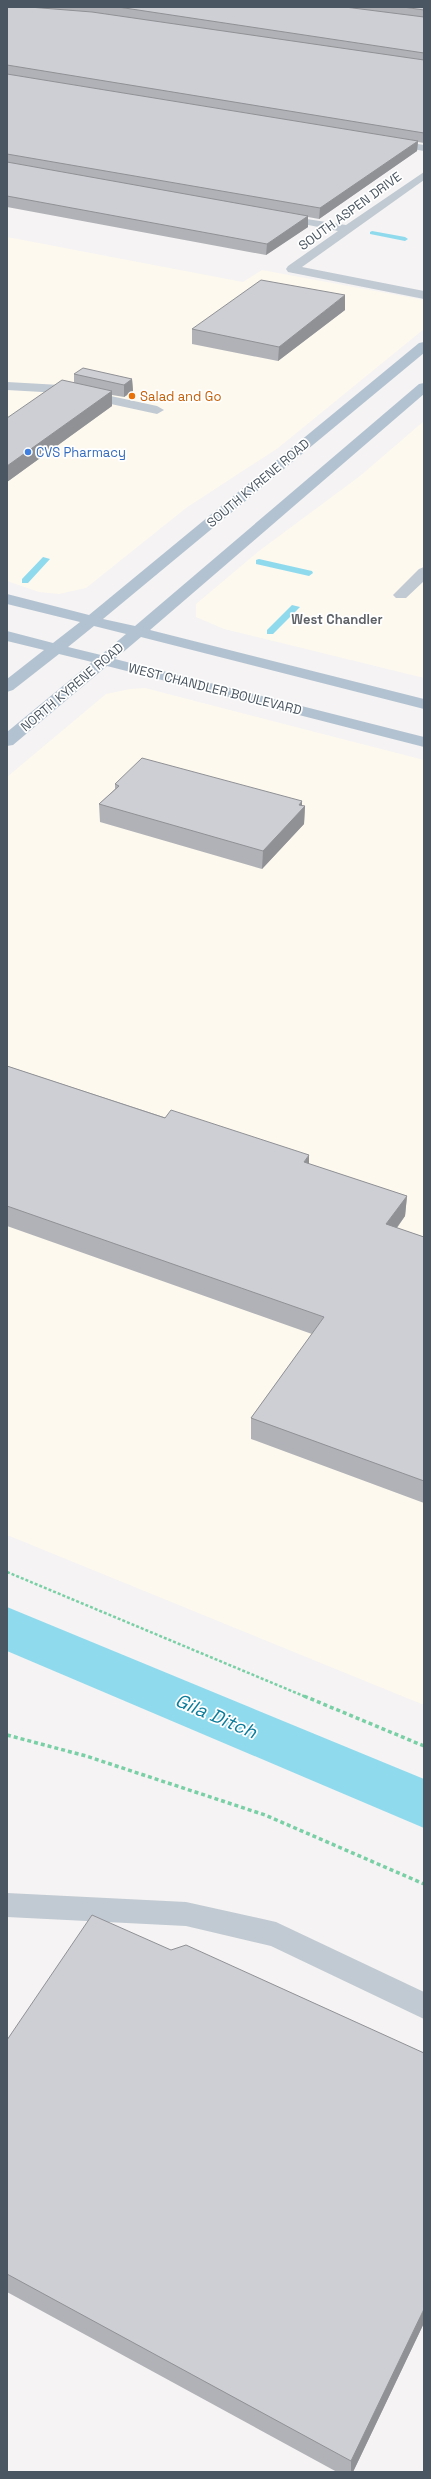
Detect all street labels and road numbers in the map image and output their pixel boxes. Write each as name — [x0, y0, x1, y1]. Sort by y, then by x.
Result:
street label: SOUTH ASPEN DRIVE — [295, 168, 405, 254]
street label: SOUTH KYRENE ROAD — [203, 435, 313, 531]
street label: NORTH KYRENE ROAD — [17, 639, 127, 735]
street label: WEST CHANDLER BOULEVARD — [127, 659, 303, 719]

